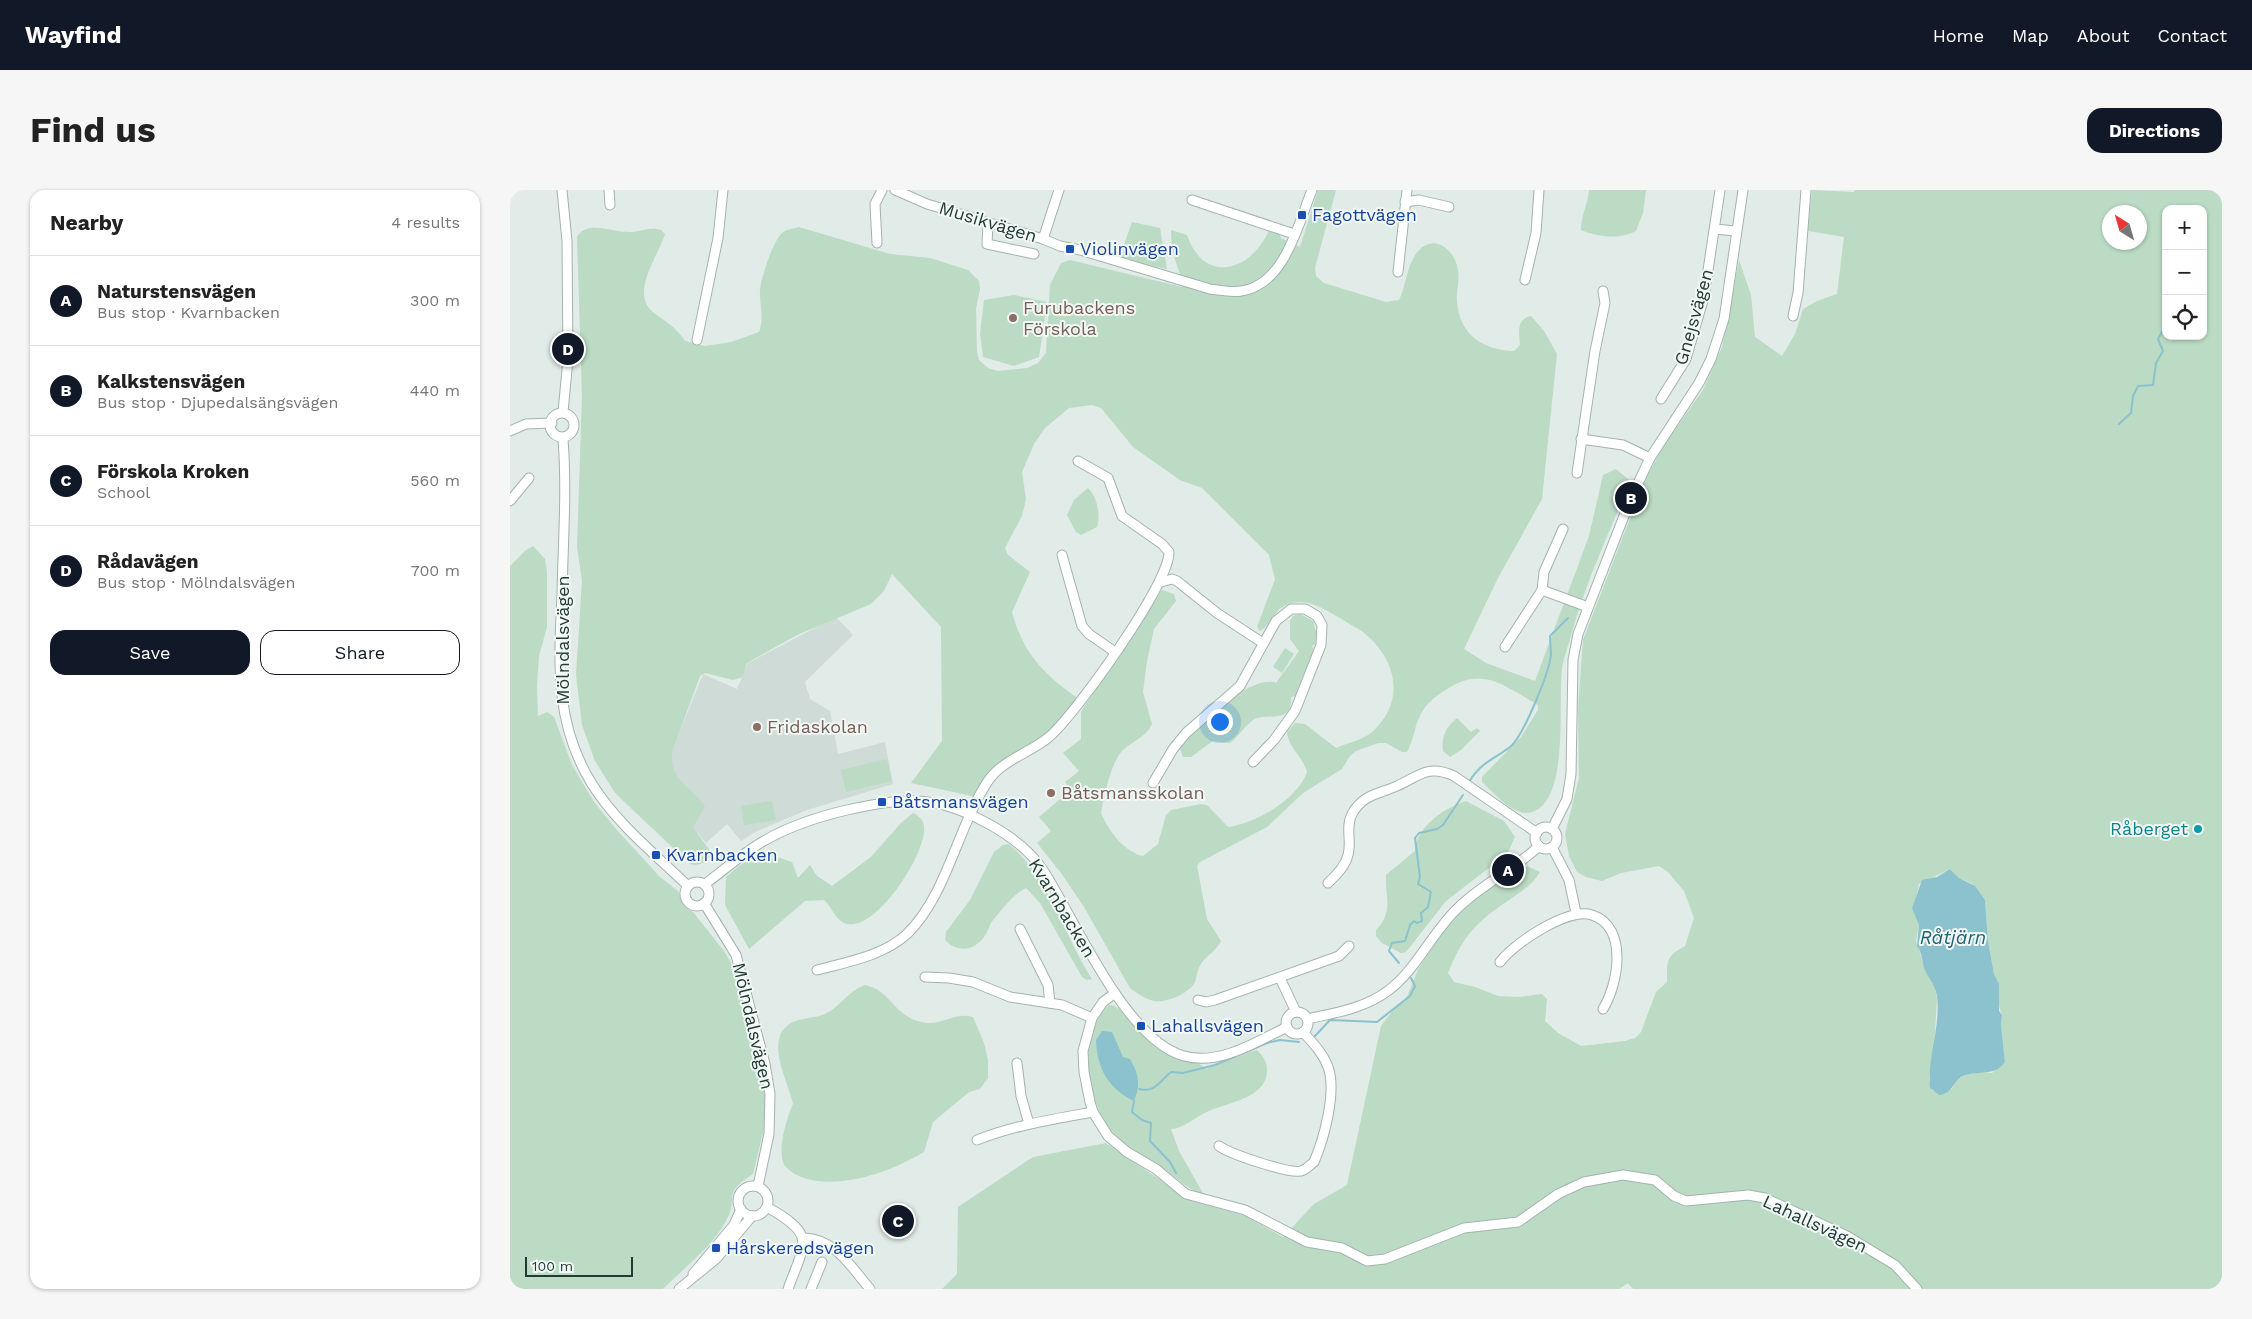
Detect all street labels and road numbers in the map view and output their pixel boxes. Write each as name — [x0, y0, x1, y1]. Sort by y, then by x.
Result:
street label: Musikvägen — [937, 197, 1040, 246]
street label: Gnejsvägen — [1670, 266, 1717, 367]
street label: Mölndalsvägen — [552, 575, 573, 705]
street label: Kvarnbacken — [1025, 854, 1100, 961]
street label: Mölndalsvägen — [729, 961, 778, 1091]
street label: Lahallsvägen — [1760, 1190, 1871, 1257]

